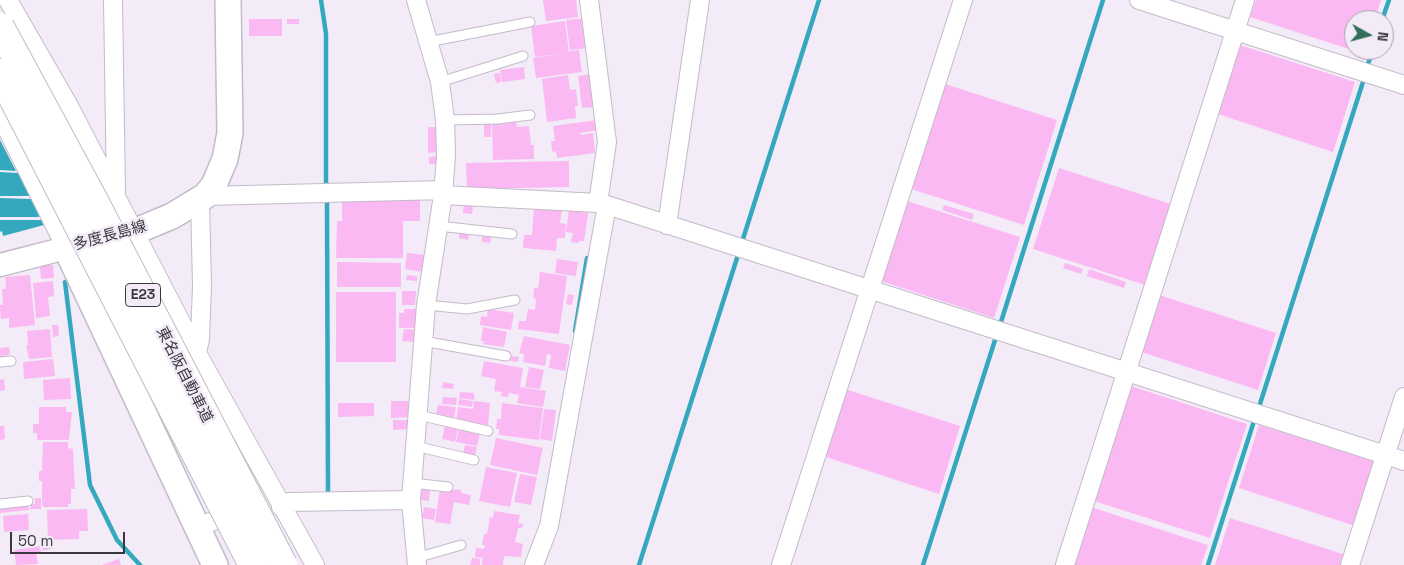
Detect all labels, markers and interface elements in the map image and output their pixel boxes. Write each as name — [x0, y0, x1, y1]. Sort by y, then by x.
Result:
north arrow — [1344, 10, 1394, 60]
text: N — [1373, 31, 1392, 42]
street label: 多度長島線 — [71, 218, 149, 254]
road number: E23 — [126, 284, 160, 306]
street label: 東名阪自動車道 — [152, 324, 216, 426]
scale bar — [12, 522, 128, 554]
text: 50 m — [18, 531, 53, 550]

